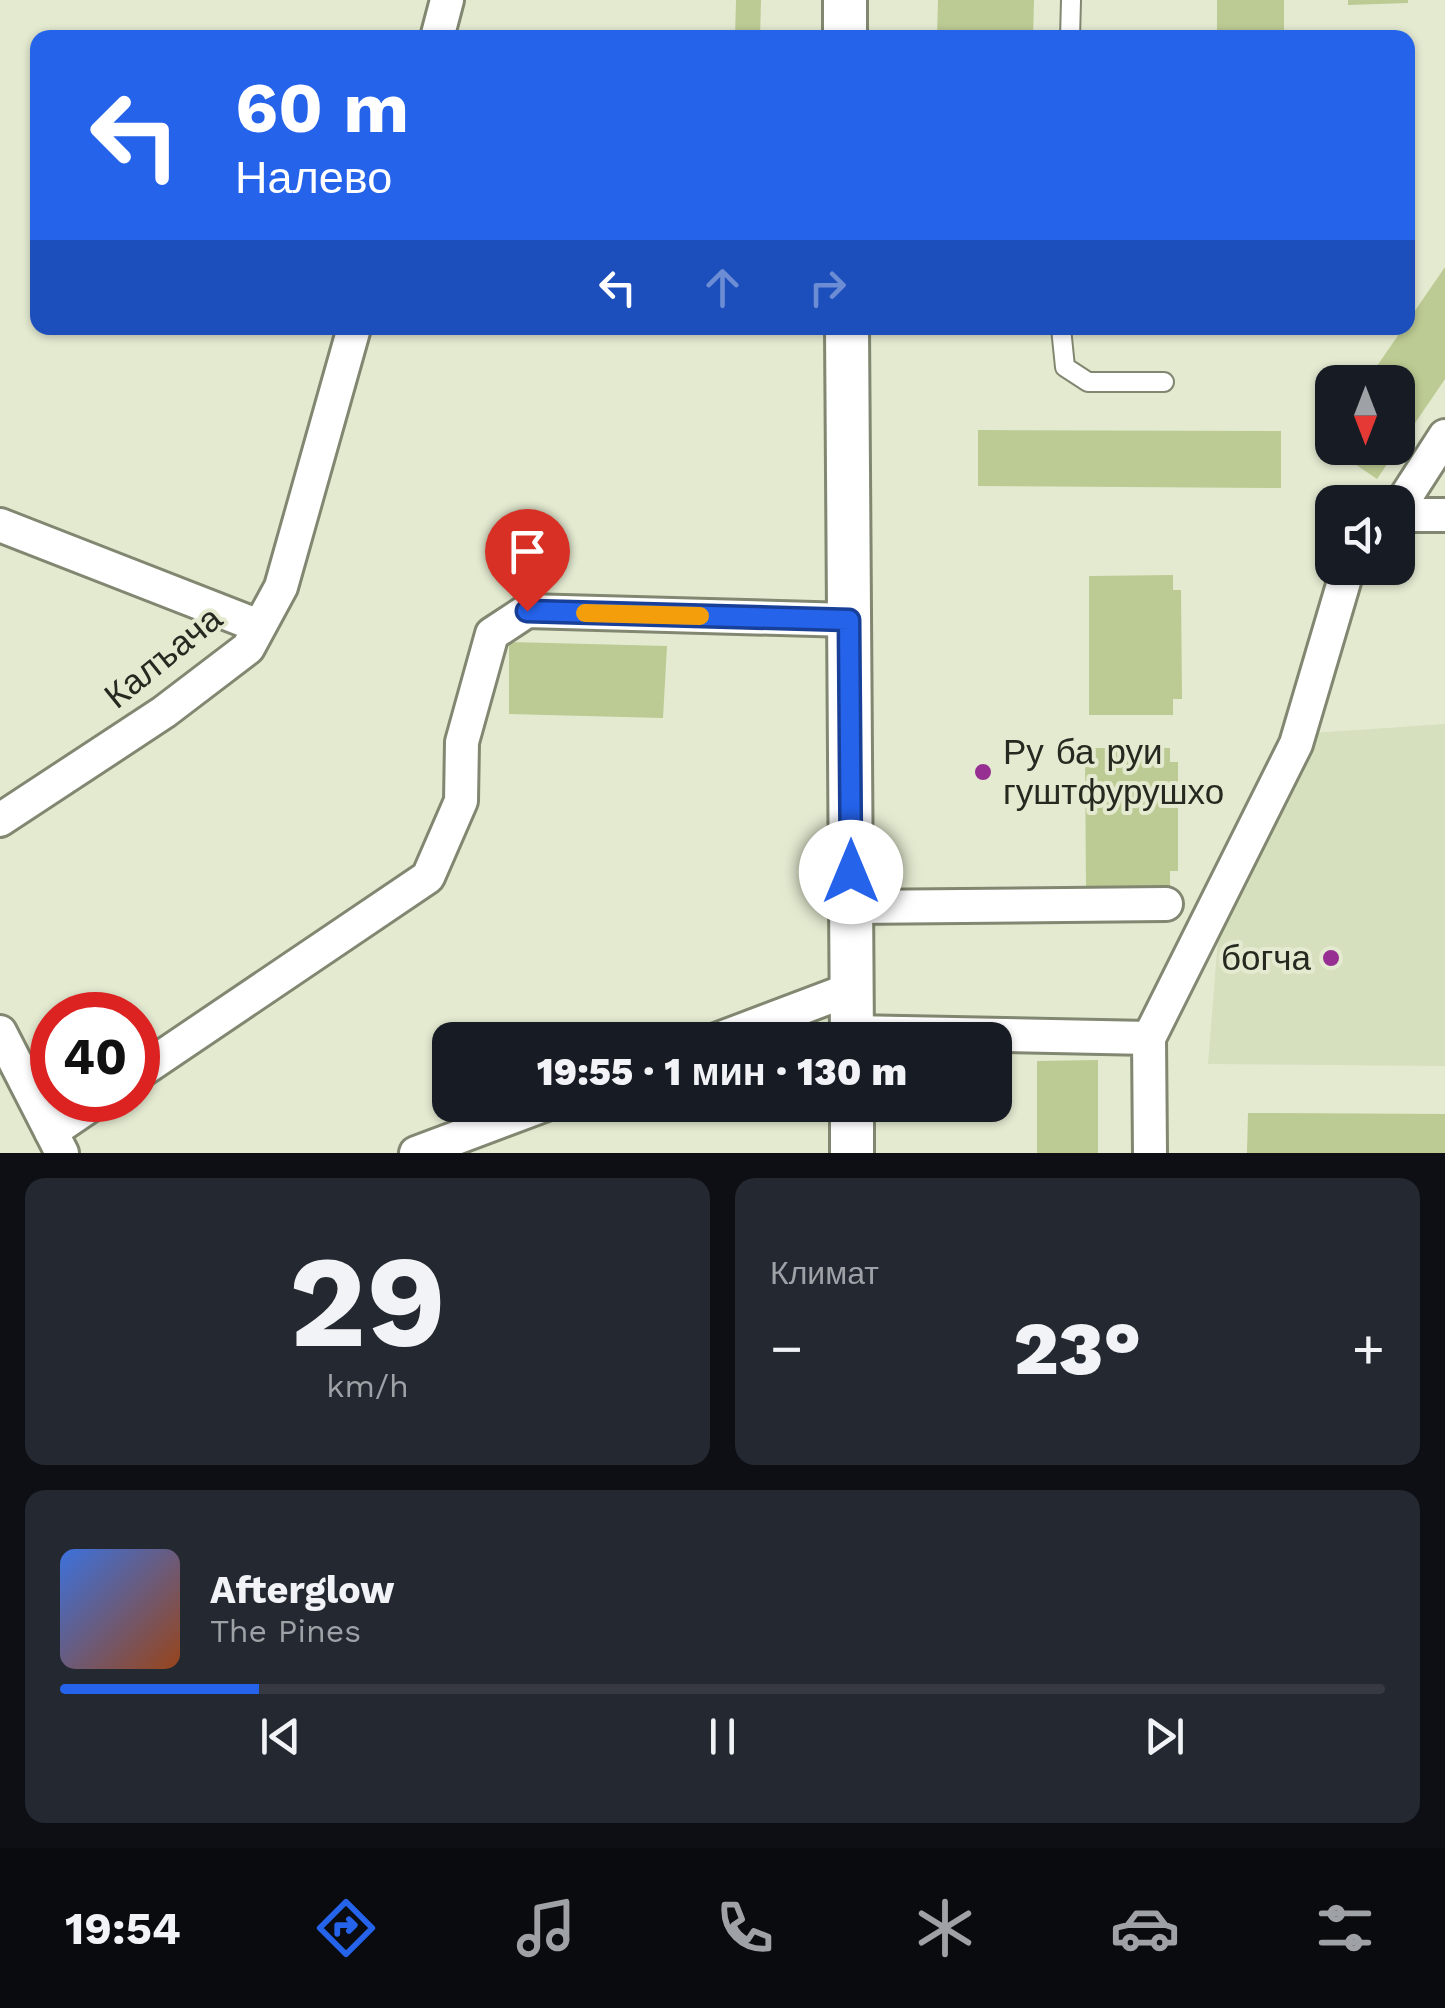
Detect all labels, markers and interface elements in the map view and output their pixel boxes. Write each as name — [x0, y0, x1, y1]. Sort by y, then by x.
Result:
text: 60 m — [235, 67, 409, 149]
icon: left — [70, 70, 200, 200]
text: Налево — [235, 151, 392, 204]
icon: left — [590, 260, 645, 315]
icon: ahead — [695, 260, 750, 315]
icon: right — [800, 260, 855, 315]
north arrow — [1315, 365, 1415, 465]
map controls — [1315, 365, 1415, 585]
button: sound — [1315, 485, 1415, 585]
pin — [485, 509, 570, 612]
icon: arrive — [500, 524, 555, 579]
street label: Калъача — [96, 597, 230, 717]
place label: Ру ба руи гуштфурушхо — [1003, 731, 1224, 813]
marker: Ру ба руи гуштфурушхо — [972, 761, 994, 783]
position arrow — [799, 820, 903, 924]
place label: богча — [1221, 937, 1312, 979]
marker: богча — [1320, 947, 1342, 969]
speed limit sign: 40 — [30, 992, 160, 1122]
text: 19:55 · 1 мин · 130 m — [537, 1050, 907, 1094]
text: 29 — [289, 1225, 446, 1378]
text: Климат — [770, 1254, 879, 1292]
text: 23° — [1014, 1304, 1141, 1392]
text: − — [770, 1316, 803, 1380]
text: + — [1352, 1316, 1385, 1380]
text: km/h — [326, 1367, 409, 1405]
text: Afterglow — [210, 1568, 395, 1612]
text: The Pines — [210, 1612, 361, 1650]
icon: previous — [253, 1709, 308, 1764]
icon: pause — [695, 1709, 750, 1764]
icon: next — [1137, 1709, 1192, 1764]
icon: directions — [311, 1893, 381, 1963]
icon: music — [511, 1893, 581, 1963]
icon: phone — [710, 1893, 780, 1963]
icon: climate — [910, 1893, 980, 1963]
icon: car — [1110, 1893, 1180, 1963]
icon: filters — [1310, 1893, 1380, 1963]
text: 19:54 — [65, 1902, 181, 1955]

